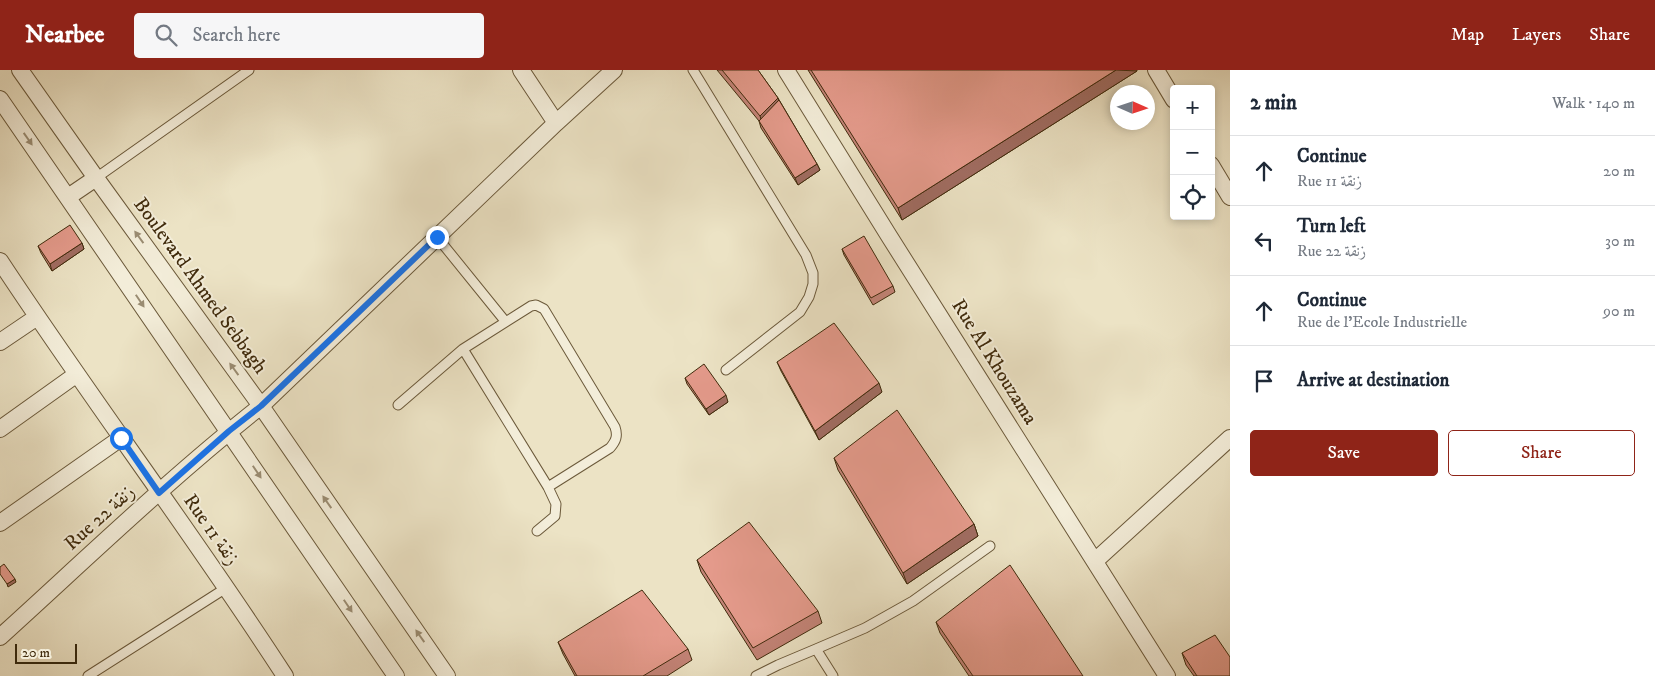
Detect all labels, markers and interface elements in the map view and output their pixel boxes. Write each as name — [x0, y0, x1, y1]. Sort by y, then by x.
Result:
search box — [134, 13, 484, 58]
text: Nearbee — [25, 20, 104, 50]
icon: search — [152, 21, 180, 49]
text: Search here — [192, 24, 280, 47]
text: Map — [1451, 24, 1484, 46]
text: Layers — [1512, 24, 1561, 46]
text: Share — [1589, 24, 1630, 46]
north arrow — [1110, 85, 1155, 130]
map controls — [1170, 85, 1215, 220]
button: + — [1170, 85, 1215, 130]
text: 2 min — [1250, 90, 1297, 116]
text: Walk · 140 m — [1552, 93, 1635, 113]
button: − — [1170, 130, 1215, 175]
one-way arrow — [23, 132, 33, 146]
text: Continue — [1297, 145, 1367, 168]
icon: ahead — [1250, 157, 1278, 185]
text: 20 m — [1603, 161, 1635, 181]
text: Rue 11 زنقة — [1297, 171, 1362, 191]
button: locate — [1170, 175, 1215, 220]
street label: Boulevard Ahmed Sebbagh — [128, 193, 273, 380]
text: Turn left — [1297, 215, 1366, 238]
route end — [426, 226, 449, 249]
icon: left — [1250, 227, 1278, 255]
one-way arrow — [134, 231, 144, 244]
text: 30 m — [1605, 231, 1635, 251]
text: Rue 22 زنقة — [1297, 241, 1366, 261]
text: Continue — [1297, 289, 1367, 312]
one-way arrow — [135, 295, 145, 308]
street label: Rue Al Khouzama — [945, 295, 1043, 430]
icon: ahead — [1250, 297, 1278, 325]
text: 90 m — [1603, 301, 1635, 321]
text: Rue de l'Ecole Industrielle — [1297, 312, 1467, 332]
one-way arrow — [229, 362, 239, 376]
icon: arrive — [1250, 367, 1278, 395]
text: Arrive at destination — [1297, 369, 1449, 392]
route start — [110, 427, 133, 450]
button: Save — [1250, 430, 1438, 476]
button: Share — [1448, 430, 1635, 476]
one-way arrow — [252, 465, 261, 478]
street label: Rue 22 زنقة — [60, 480, 140, 556]
street label: Rue 11 زنقة — [177, 489, 245, 571]
one-way arrow — [322, 495, 332, 509]
one-way arrow — [343, 599, 353, 613]
one-way arrow — [415, 629, 425, 643]
scale bar — [15, 641, 78, 664]
text: 20 m — [22, 644, 50, 662]

